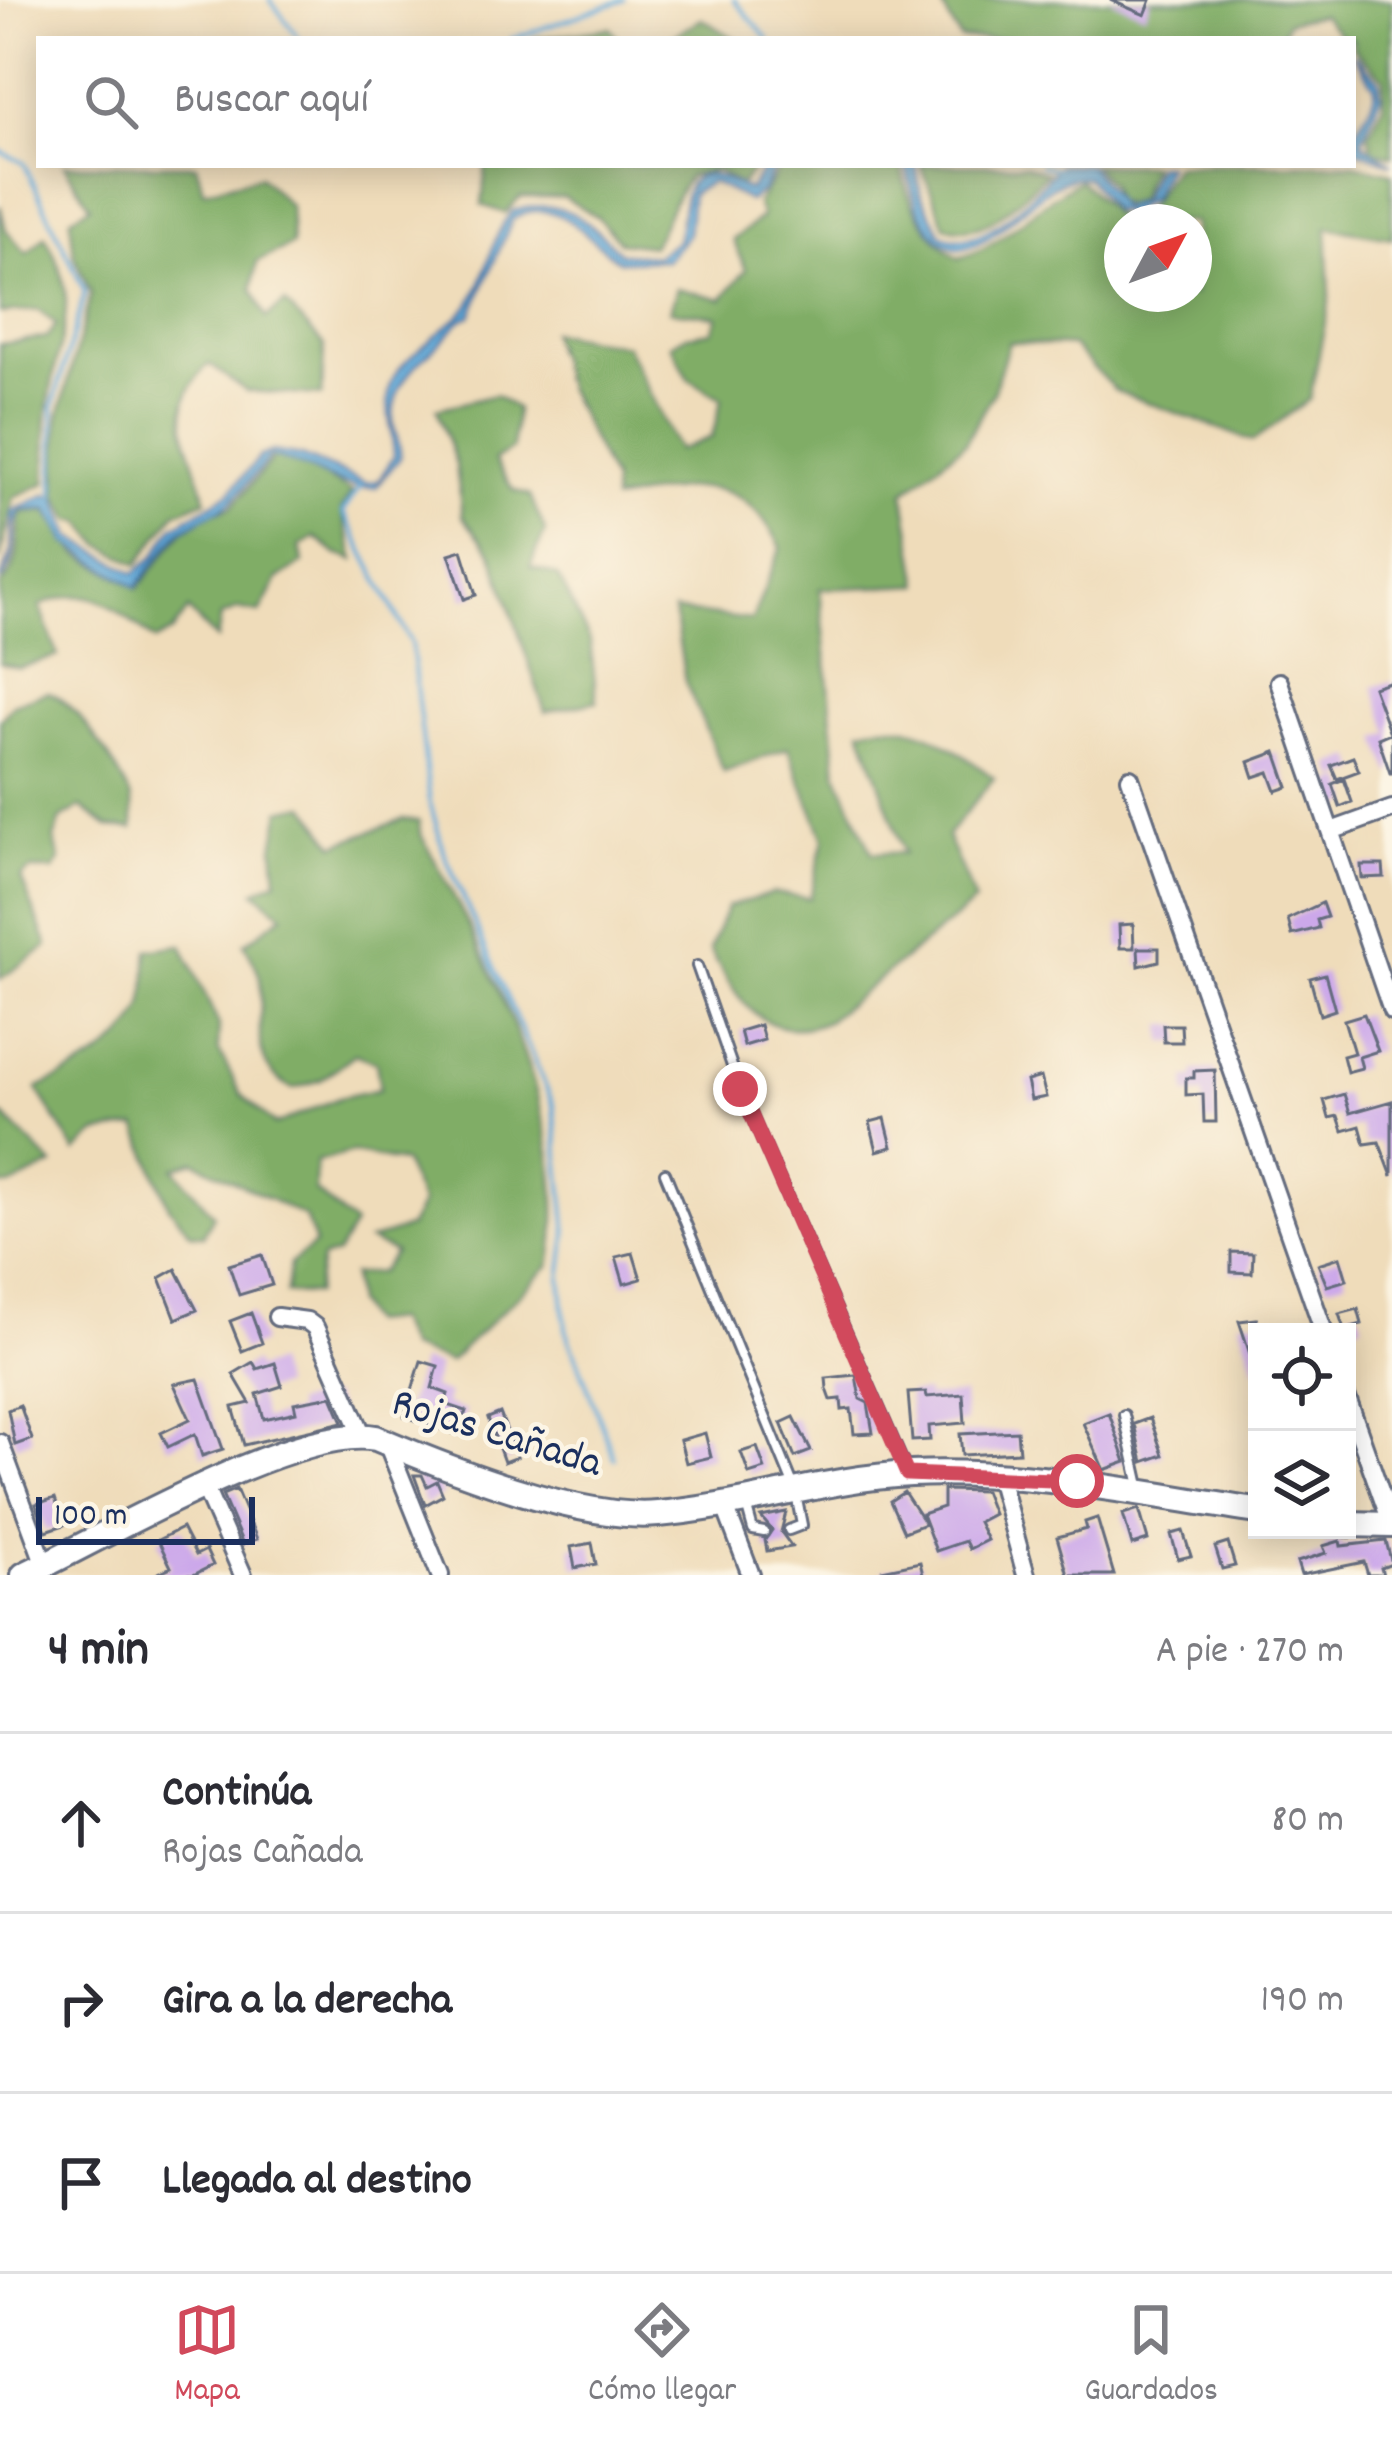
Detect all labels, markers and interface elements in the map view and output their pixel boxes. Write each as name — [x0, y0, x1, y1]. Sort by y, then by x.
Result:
search box — [36, 36, 1356, 168]
icon: search — [78, 69, 144, 135]
text: Buscar aquí — [174, 70, 369, 134]
north arrow — [1104, 204, 1212, 312]
route end — [713, 1062, 767, 1116]
map controls — [1248, 1323, 1356, 1539]
button: locate — [1248, 1323, 1356, 1431]
street label: Rojas Cañada — [384, 1376, 609, 1497]
button: layers — [1248, 1431, 1356, 1539]
route start — [1050, 1454, 1104, 1508]
scale bar — [36, 1491, 255, 1544]
text: 100 m — [54, 1494, 127, 1541]
text: 4 min — [48, 1617, 149, 1689]
text: A pie · 270 m — [1156, 1626, 1344, 1681]
text: Continúa — [162, 1763, 311, 1827]
icon: ahead — [48, 1790, 114, 1856]
text: 80 m — [1271, 1795, 1344, 1850]
text: Rojas Cañada — [162, 1827, 363, 1882]
icon: right — [48, 1970, 114, 2036]
text: Gira a la derecha — [162, 1971, 452, 2035]
text: 190 m — [1261, 1975, 1344, 2030]
icon: arrive — [48, 2150, 114, 2216]
text: Llegada al destino — [162, 2151, 472, 2215]
tab: Mapa — [174, 2297, 240, 2416]
tab: Cómo llegar — [588, 2297, 736, 2416]
tab: Guardados — [1084, 2297, 1218, 2416]

